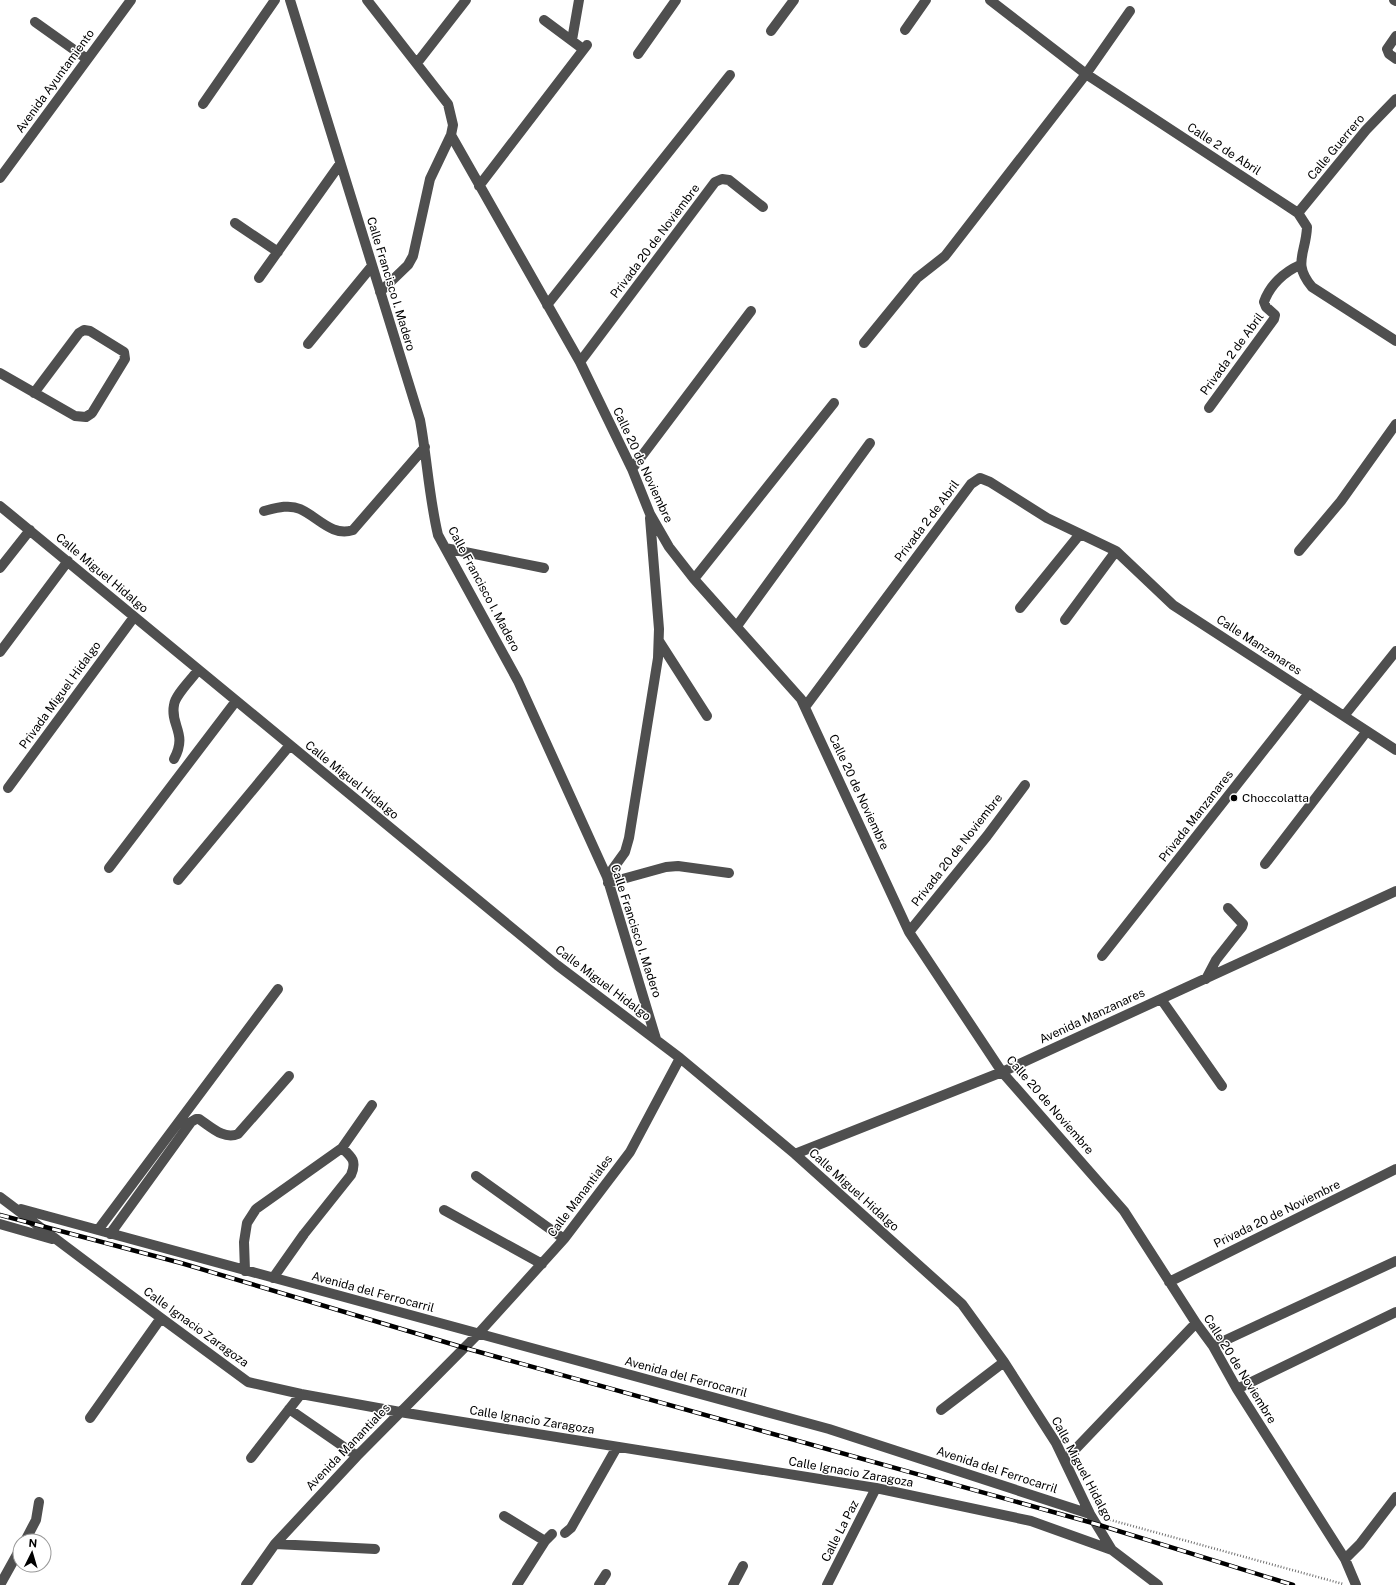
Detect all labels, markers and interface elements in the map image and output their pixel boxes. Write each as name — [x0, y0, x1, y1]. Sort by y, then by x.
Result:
street label: Avenida Ayuntamiento — [13, 26, 97, 135]
street label: Calle Guerrero — [1305, 111, 1368, 183]
street label: Calle 2 de Abril — [1185, 120, 1264, 178]
street label: Privada 20 de Noviembre — [608, 181, 703, 301]
street label: Calle Francisco I. Madero — [364, 215, 418, 353]
street label: Privada 2 de Abril — [1197, 310, 1267, 398]
street label: Calle 20 de Noviembre — [610, 405, 676, 525]
street label: Privada 2 de Abril — [892, 477, 962, 564]
street label: Calle Francisco I. Madero — [445, 524, 523, 654]
street label: Calle Miguel Hidalgo — [53, 530, 151, 616]
street label: Calle Manzanares — [1214, 612, 1304, 678]
street label: Privada Miguel Hidalgo — [16, 638, 104, 752]
street label: Calle 20 de Noviembre — [826, 732, 892, 852]
street label: Calle Miguel Hidalgo — [302, 738, 402, 822]
street label: Privada Manzanares — [1156, 768, 1236, 864]
street label: Privada 20 de Noviembre — [909, 791, 1005, 909]
place label: Choccolatta — [1242, 791, 1309, 805]
marker: Choccolatta — [1229, 793, 1239, 803]
street label: Calle Francisco I. Madero — [608, 863, 664, 1000]
street label: Calle Miguel Hidalgo — [552, 942, 654, 1024]
street label: Avenida Manzanares — [1037, 985, 1147, 1047]
street label: Calle 20 de Noviembre — [1003, 1053, 1097, 1157]
street label: Calle Miguel Hidalgo — [806, 1146, 902, 1234]
street label: Calle Manantiales — [545, 1152, 615, 1240]
street label: Privada 20 de Noviembre — [1211, 1177, 1343, 1251]
street label: Avenida del Ferrocarril — [310, 1269, 436, 1315]
street label: Calle Ignacio Zaragoza — [141, 1284, 251, 1370]
street label: Calle 20 de Noviembre — [1201, 1312, 1279, 1426]
street label: Avenida del Ferrocarril — [623, 1354, 749, 1400]
street label: Avenida Manantiales — [303, 1401, 393, 1493]
street label: Calle Ignacio Zaragoza — [468, 1403, 596, 1437]
street label: Calle Miguel Hidalgo — [1049, 1414, 1116, 1524]
street label: Avenida del Ferrocarril — [935, 1444, 1060, 1496]
street label: Calle Ignacio Zaragoza — [788, 1454, 914, 1490]
street label: Calle La Paz — [818, 1498, 862, 1564]
north arrow — [12, 1533, 52, 1573]
text: N — [28, 1537, 38, 1549]

